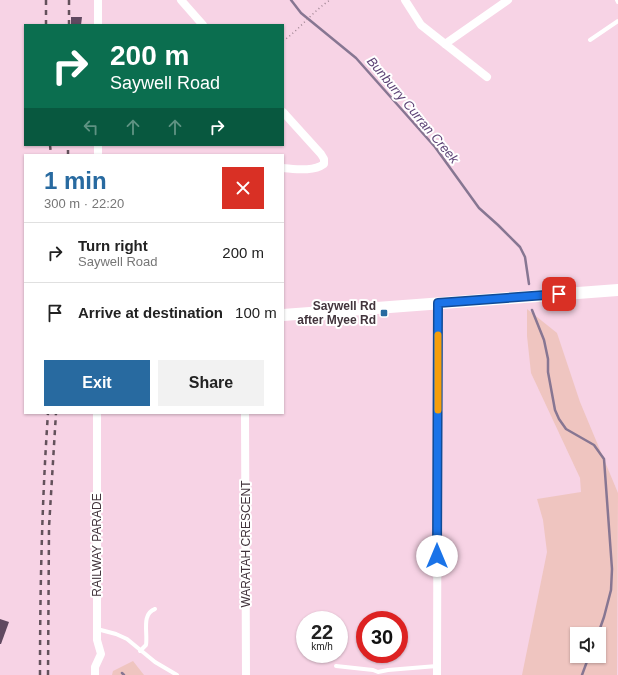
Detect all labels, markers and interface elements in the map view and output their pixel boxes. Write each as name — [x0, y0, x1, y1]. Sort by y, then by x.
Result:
icon: right — [44, 40, 96, 92]
text: 200 m — [110, 40, 189, 71]
water label: Bunburry Curran Creek — [364, 54, 463, 167]
text: Saywell Road — [110, 73, 220, 93]
icon: left — [80, 116, 102, 138]
icon: ahead — [122, 116, 144, 138]
icon: ahead — [164, 116, 186, 138]
icon: right — [206, 116, 228, 138]
text: 1 min — [44, 167, 107, 194]
button: close — [222, 167, 264, 209]
text: 300 m · 22:20 — [44, 196, 124, 211]
text: Turn right — [78, 237, 148, 254]
icon: right — [44, 242, 66, 264]
text: 200 m — [222, 244, 264, 261]
text: Saywell Road — [78, 254, 158, 269]
pin — [542, 277, 576, 311]
icon: arrive — [548, 283, 570, 305]
place label: Saywell Rd after Myee Rd — [297, 299, 376, 327]
icon: arrive — [44, 302, 66, 324]
text: Arrive at destination — [78, 304, 223, 321]
text: 100 m — [235, 304, 277, 321]
marker: Saywell Rd after Myee Rd — [379, 308, 389, 318]
button: Exit — [44, 360, 150, 406]
button: Share — [158, 360, 264, 406]
street label: WARATAH CRESCENT — [239, 480, 253, 608]
street label: RAILWAY PARADE — [90, 493, 104, 597]
position arrow — [416, 535, 458, 577]
speed limit sign: 30 — [356, 611, 408, 663]
text: 22 — [311, 621, 333, 643]
map controls — [570, 627, 606, 663]
button: sound — [570, 627, 606, 663]
text: km/h — [311, 641, 333, 652]

